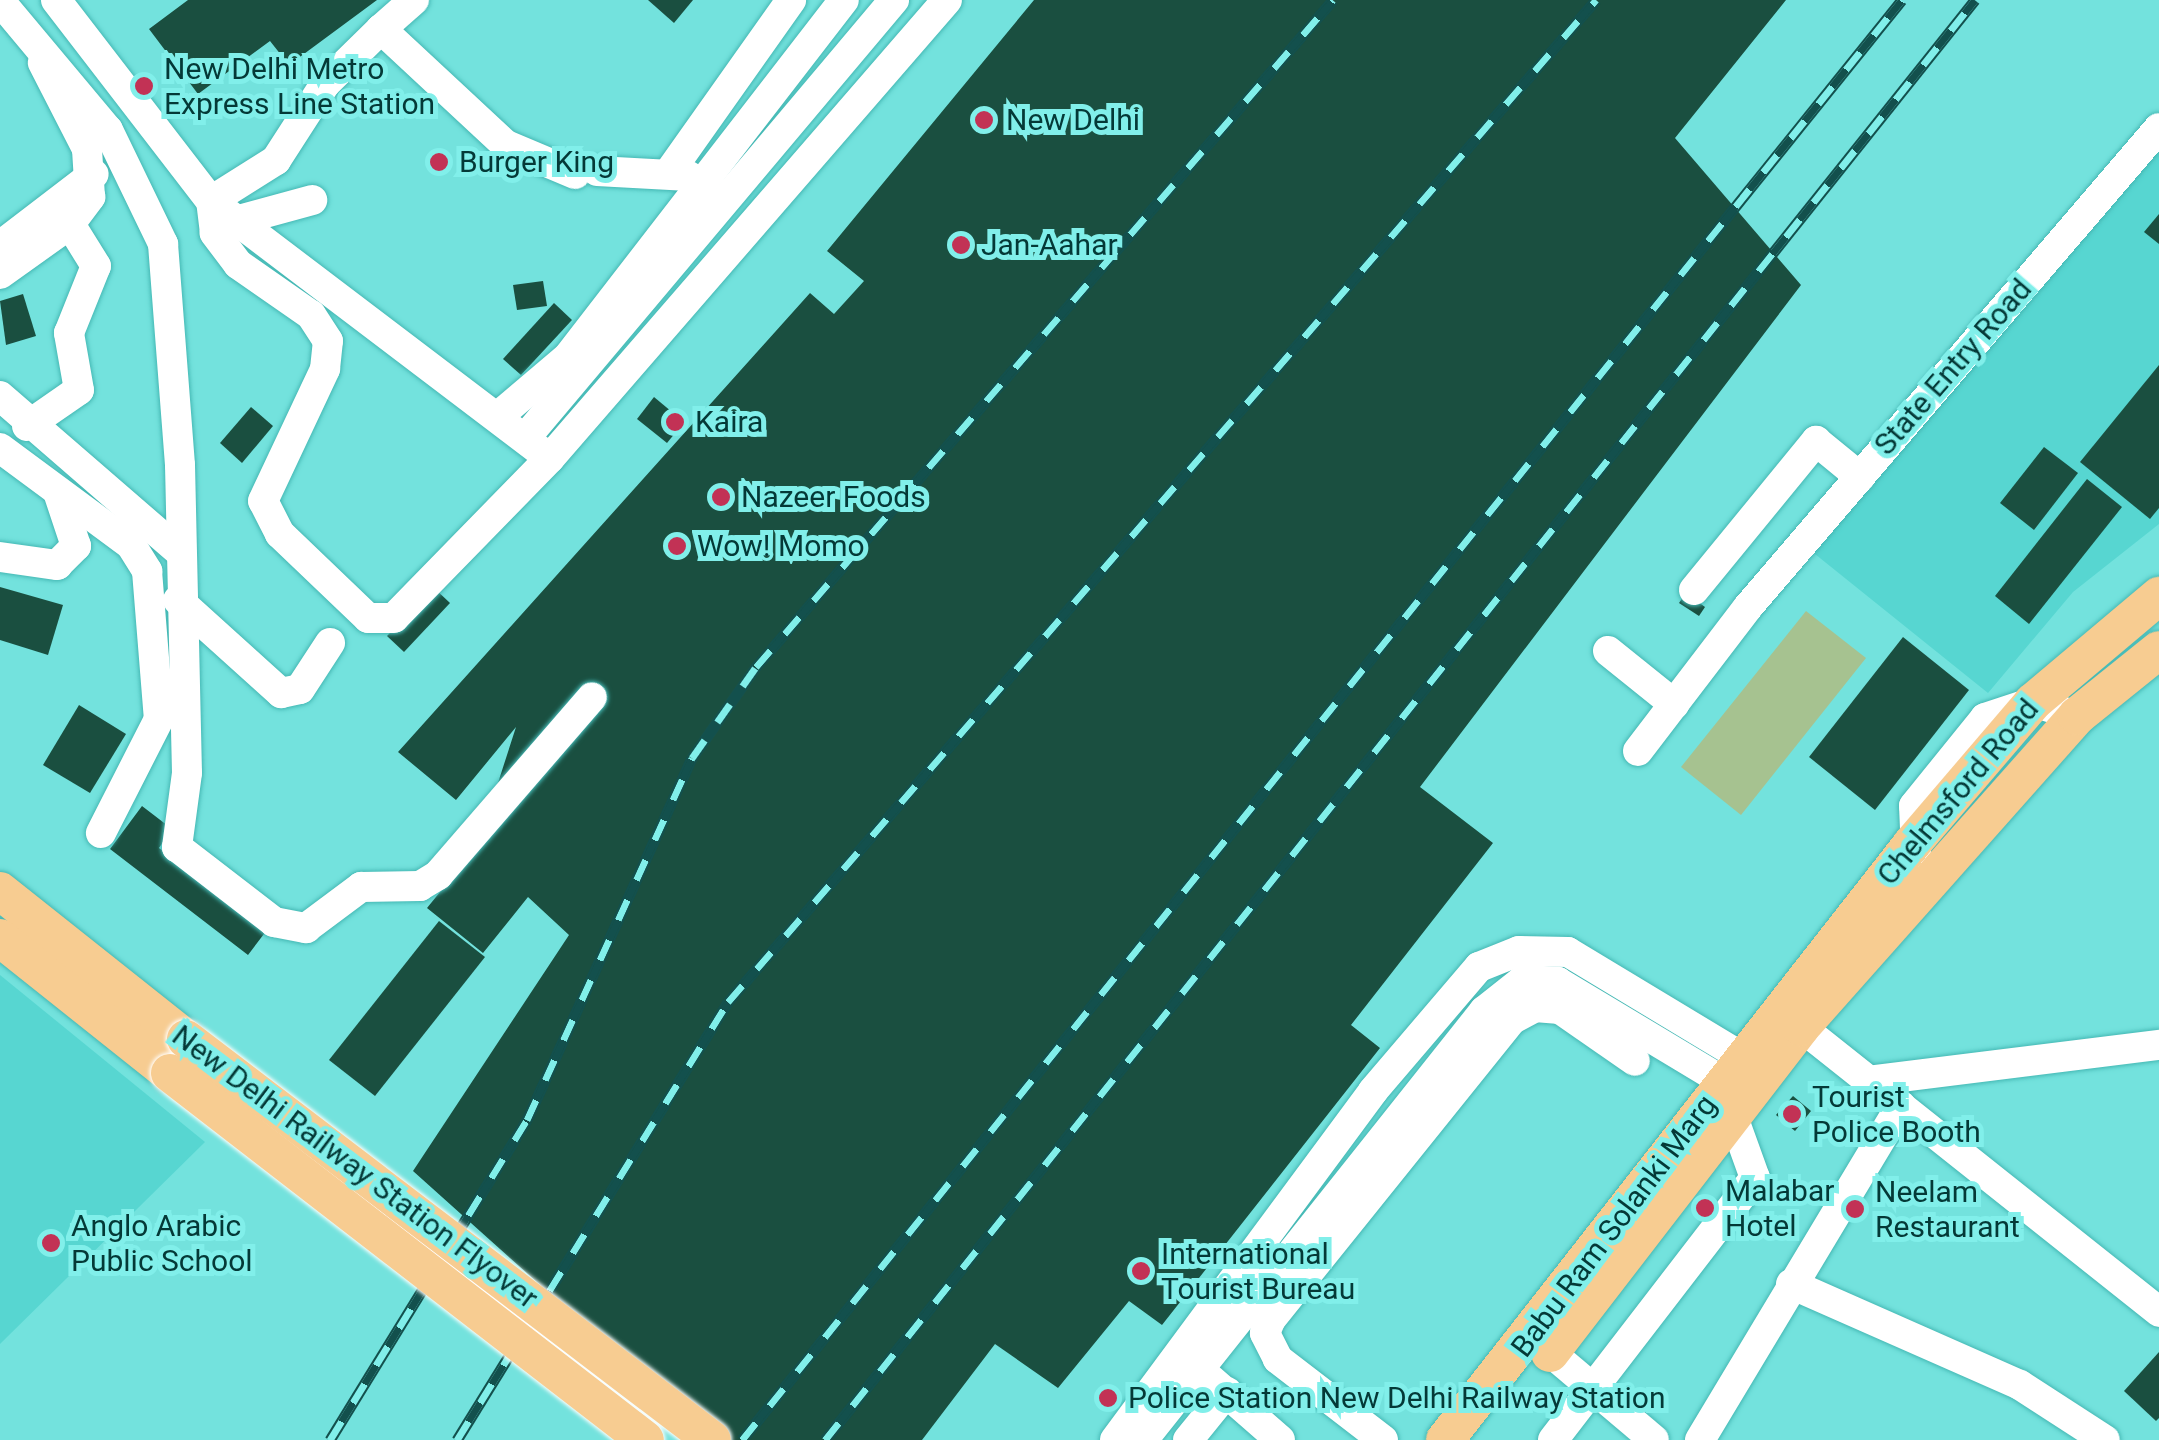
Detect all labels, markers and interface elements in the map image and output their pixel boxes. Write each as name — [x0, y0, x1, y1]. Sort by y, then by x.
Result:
place label: New Delhi Metro Express Line Station — [164, 51, 435, 122]
marker: New Delhi Metro Express Line Station — [133, 75, 155, 97]
place label: New Delhi — [1006, 102, 1140, 138]
marker: New Delhi — [971, 107, 997, 133]
place label: Burger King — [459, 144, 614, 180]
marker: Burger King — [428, 151, 450, 173]
place label: Jan-Aahar — [981, 227, 1118, 263]
marker: Jan-Aahar — [950, 234, 972, 256]
street label: State Entry Road — [1867, 272, 2039, 462]
place label: Kaira — [695, 404, 763, 440]
marker: Kaira — [664, 411, 686, 433]
place label: Nazeer Foods — [741, 479, 926, 515]
marker: Nazeer Foods — [710, 486, 732, 508]
place label: Wow! Momo — [697, 528, 865, 564]
marker: Wow! Momo — [666, 535, 688, 557]
street label: Chelmsford Road — [1870, 692, 2046, 892]
street label: New Delhi Railway Station Flyover — [165, 1018, 545, 1316]
place label: Tourist Police Booth — [1812, 1079, 1981, 1150]
street label: Babu Ram Solanki Marg — [1504, 1088, 1724, 1364]
marker: Tourist Police Booth — [1781, 1103, 1803, 1125]
place label: Malabar Hotel — [1725, 1173, 1834, 1244]
place label: Neelam Restaurant — [1875, 1174, 2020, 1244]
marker: Malabar Hotel — [1694, 1197, 1716, 1219]
marker: Neelam Restaurant — [1844, 1198, 1866, 1220]
place label: Anglo Arabic Public School — [71, 1208, 253, 1278]
marker: Anglo Arabic Public School — [40, 1232, 62, 1254]
place label: International Tourist Bureau — [1161, 1236, 1355, 1306]
marker: International Tourist Bureau — [1130, 1260, 1152, 1282]
place label: Police Station New Delhi Railway Station — [1128, 1380, 1666, 1416]
marker: Police Station New Delhi Railway Station — [1097, 1387, 1119, 1409]

